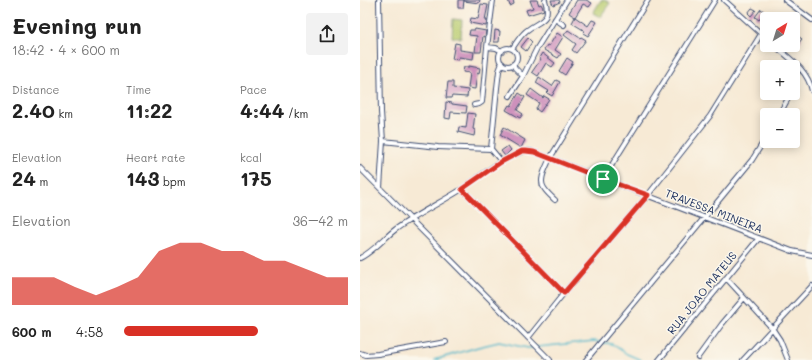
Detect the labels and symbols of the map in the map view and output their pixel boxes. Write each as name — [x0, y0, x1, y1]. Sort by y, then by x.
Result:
north arrow — [760, 12, 800, 52]
pin — [586, 162, 620, 196]
street label: TRAVESSA MINEIRA — [663, 185, 765, 236]
street label: RUA JOAO MATEUS — [664, 248, 740, 337]

